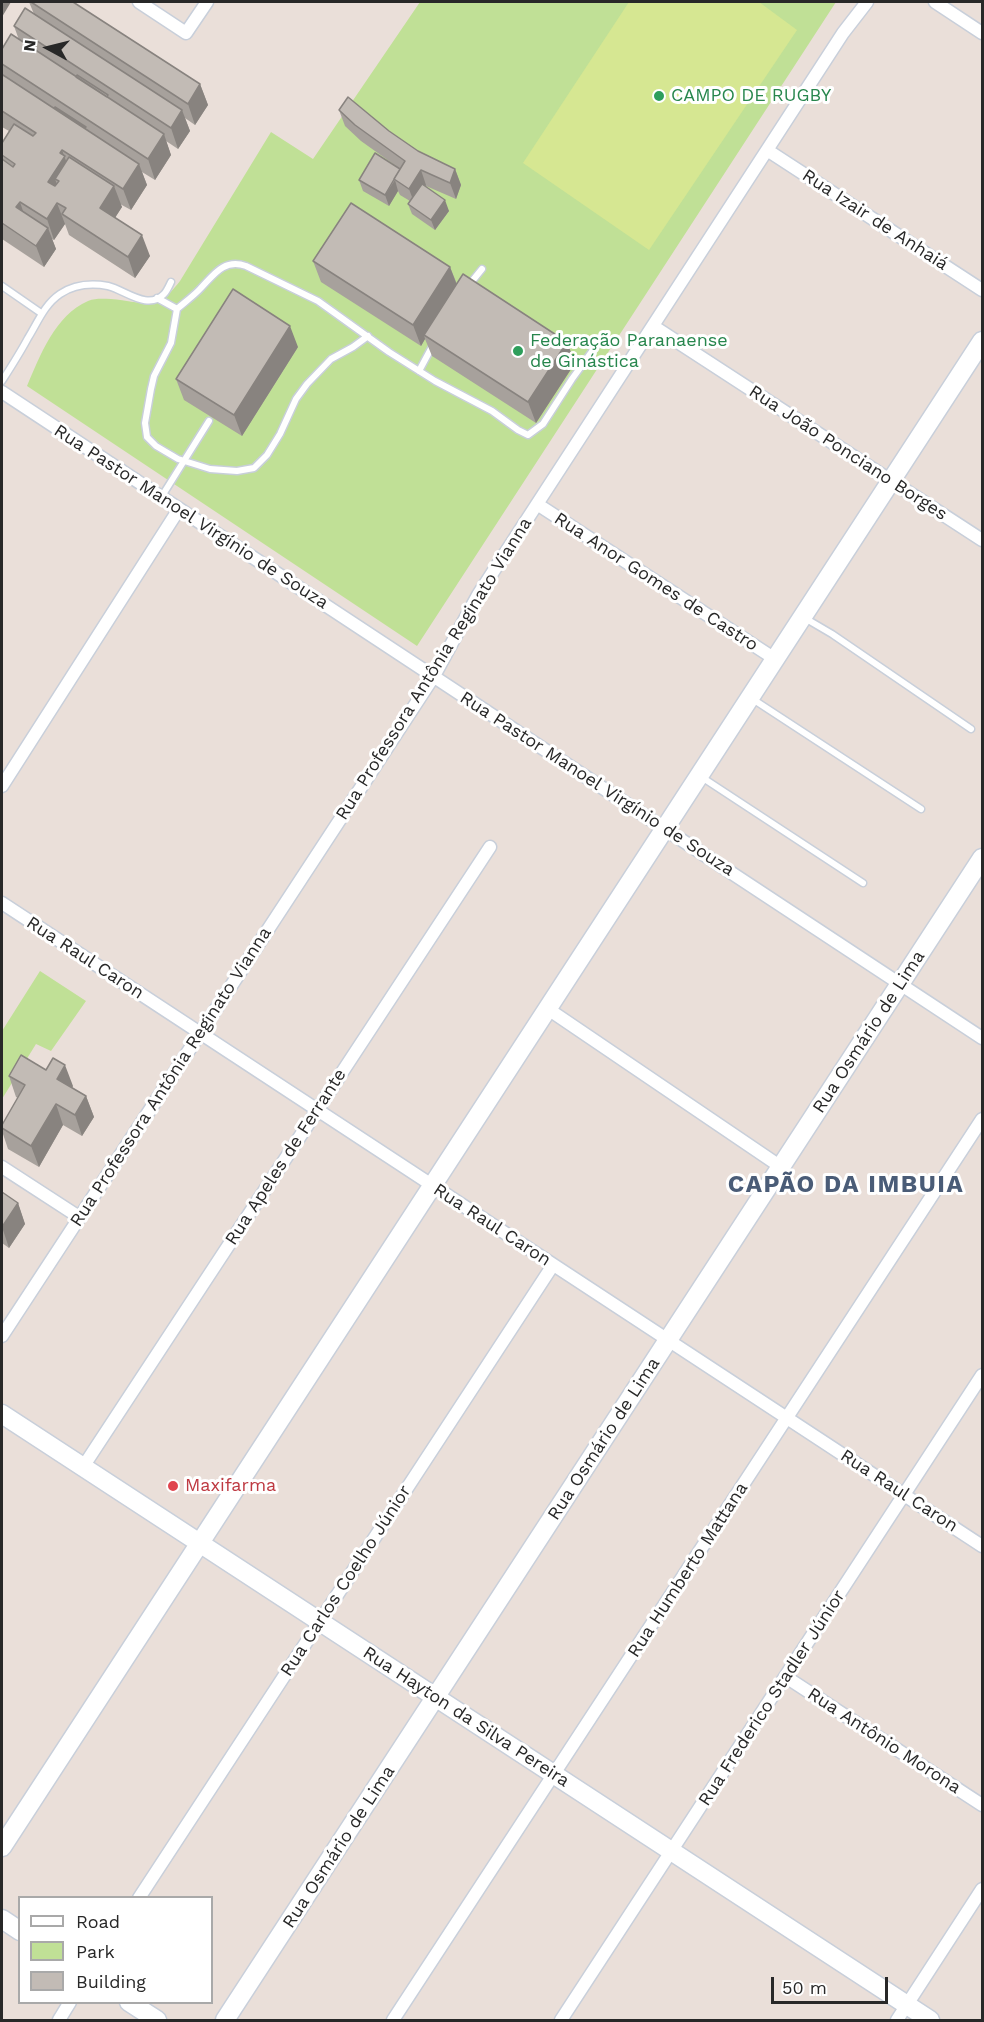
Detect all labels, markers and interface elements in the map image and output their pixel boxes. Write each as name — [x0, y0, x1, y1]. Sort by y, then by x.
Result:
north arrow — [18, 18, 78, 78]
text: N — [19, 39, 40, 53]
place label: CAMPO DE RUGBY — [671, 85, 831, 107]
marker: CAMPO DE RUGBY — [652, 89, 666, 103]
street label: Rua Izair de Anhaiá — [798, 165, 952, 275]
place label: Federação Paranaense de Ginástica — [530, 330, 728, 372]
marker: Federação Paranaense de Ginástica — [511, 344, 525, 358]
street label: Rua João Ponciano Borges — [745, 381, 951, 525]
street label: Rua Pastor Manoel Virgínio de Souza — [50, 420, 332, 614]
street label: Rua Anor Gomes de Castro — [550, 508, 762, 656]
street label: Rua Professora Antônia Reginato Vianna — [331, 514, 537, 824]
street label: Rua Pastor Manoel Virgínio de Souza — [456, 687, 738, 881]
street label: Rua Raul Caron — [22, 912, 148, 1004]
street label: Rua Professora Antônia Reginato Vianna — [66, 923, 276, 1231]
street label: Rua Osmário de Lima — [808, 947, 930, 1117]
street label: Rua Apeles de Ferrante — [221, 1065, 351, 1249]
district label: CAPÃO DA IMBUIA — [728, 1171, 964, 1199]
street label: Rua Raul Caron — [429, 1179, 555, 1271]
street label: Rua Osmário de Lima — [543, 1354, 665, 1524]
street label: Rua Raul Caron — [836, 1445, 962, 1537]
place label: Maxifarma — [185, 1475, 276, 1497]
marker: Maxifarma — [166, 1479, 180, 1493]
street label: Rua Humberto Mattana — [623, 1479, 753, 1661]
street label: Rua Carlos Coelho Júnior — [276, 1481, 416, 1681]
street label: Rua Frederico Stadler Júnior — [694, 1586, 850, 1810]
street label: Rua Hayton da Silva Pereira — [359, 1642, 573, 1792]
street label: Rua Antônio Morona — [803, 1683, 965, 1799]
street label: Rua Osmário de Lima — [278, 1762, 400, 1932]
legend — [18, 1896, 213, 2004]
text: Road — [76, 1911, 120, 1932]
text: Park — [76, 1941, 115, 1962]
scale bar — [774, 1965, 891, 2003]
text: Building — [76, 1971, 146, 1992]
text: 50 m — [782, 1977, 827, 1998]

